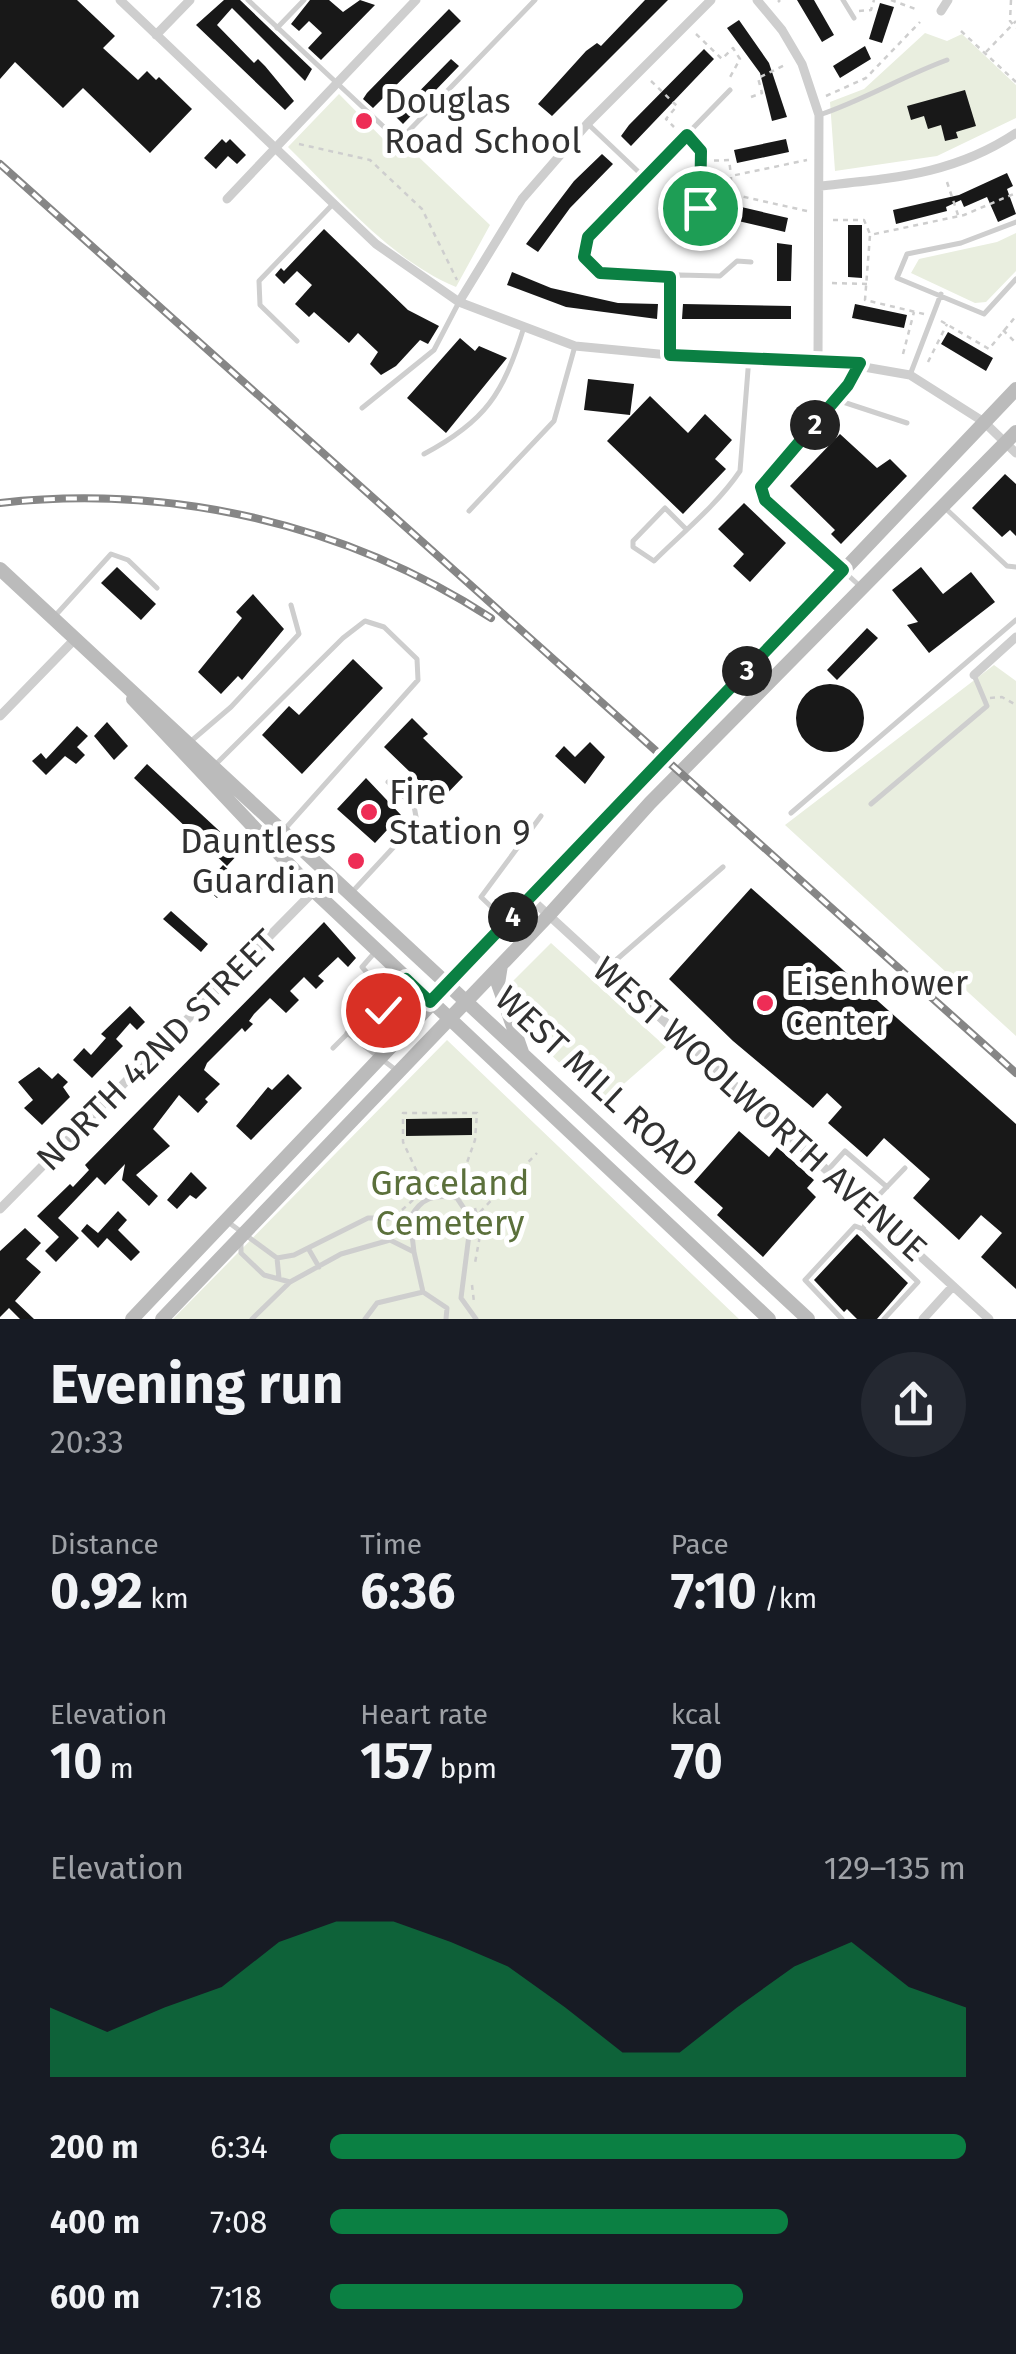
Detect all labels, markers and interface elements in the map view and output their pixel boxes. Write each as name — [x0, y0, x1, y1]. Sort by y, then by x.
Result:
place label: Douglas Road School — [384, 80, 581, 162]
marker: Douglas Road School — [353, 110, 375, 132]
pin — [658, 166, 743, 251]
icon: arrive — [673, 181, 728, 236]
pin: 2 — [790, 400, 840, 450]
text: 2 — [808, 408, 822, 441]
pin: 3 — [722, 646, 772, 696]
text: 3 — [740, 654, 754, 687]
place label: Fire Station 9 — [389, 771, 531, 853]
marker: Fire Station 9 — [358, 801, 380, 823]
place label: Dauntless Guardian — [180, 820, 336, 902]
marker: Dauntless Guardian — [345, 850, 367, 872]
pin: 4 — [488, 892, 538, 942]
text: 4 — [505, 900, 521, 933]
street label: NORTH 42ND STREET — [28, 921, 286, 1179]
street label: WEST WOOLWORTH AVENUE — [584, 948, 936, 1270]
place label: Eisenhower Center — [785, 962, 969, 1044]
pin — [341, 968, 426, 1053]
street label: WEST MILL ROAD — [487, 977, 707, 1187]
icon: check — [356, 983, 411, 1038]
marker: Eisenhower Center — [754, 992, 776, 1014]
park label: Graceland Cemetery — [370, 1162, 530, 1244]
text: Evening run — [50, 1352, 344, 1418]
button: share — [861, 1352, 966, 1457]
text: 20:33 — [50, 1423, 124, 1461]
text: Distance — [50, 1528, 159, 1561]
text: Time — [360, 1528, 422, 1561]
text: Pace — [671, 1528, 729, 1561]
text: 0.92 — [50, 1561, 143, 1621]
text: 6:36 — [360, 1561, 456, 1621]
text: 7:10 — [671, 1561, 757, 1621]
text: km — [143, 1582, 189, 1615]
text: /km — [757, 1582, 817, 1615]
text: Elevation — [50, 1698, 167, 1731]
text: Heart rate — [360, 1698, 488, 1731]
text: kcal — [671, 1698, 721, 1731]
text: 10 — [50, 1731, 102, 1791]
text: 157 — [360, 1731, 432, 1791]
text: 70 — [671, 1731, 723, 1791]
text: m — [102, 1752, 134, 1785]
text: bpm — [432, 1752, 497, 1785]
text: Elevation — [50, 1849, 184, 1887]
text: 129–135 m — [824, 1849, 966, 1887]
text: 200 m — [50, 2128, 139, 2166]
text: 6:34 — [210, 2128, 268, 2166]
text: 400 m — [50, 2203, 140, 2241]
text: 7:08 — [210, 2203, 267, 2241]
text: 600 m — [50, 2278, 140, 2316]
text: 7:18 — [210, 2278, 262, 2316]

